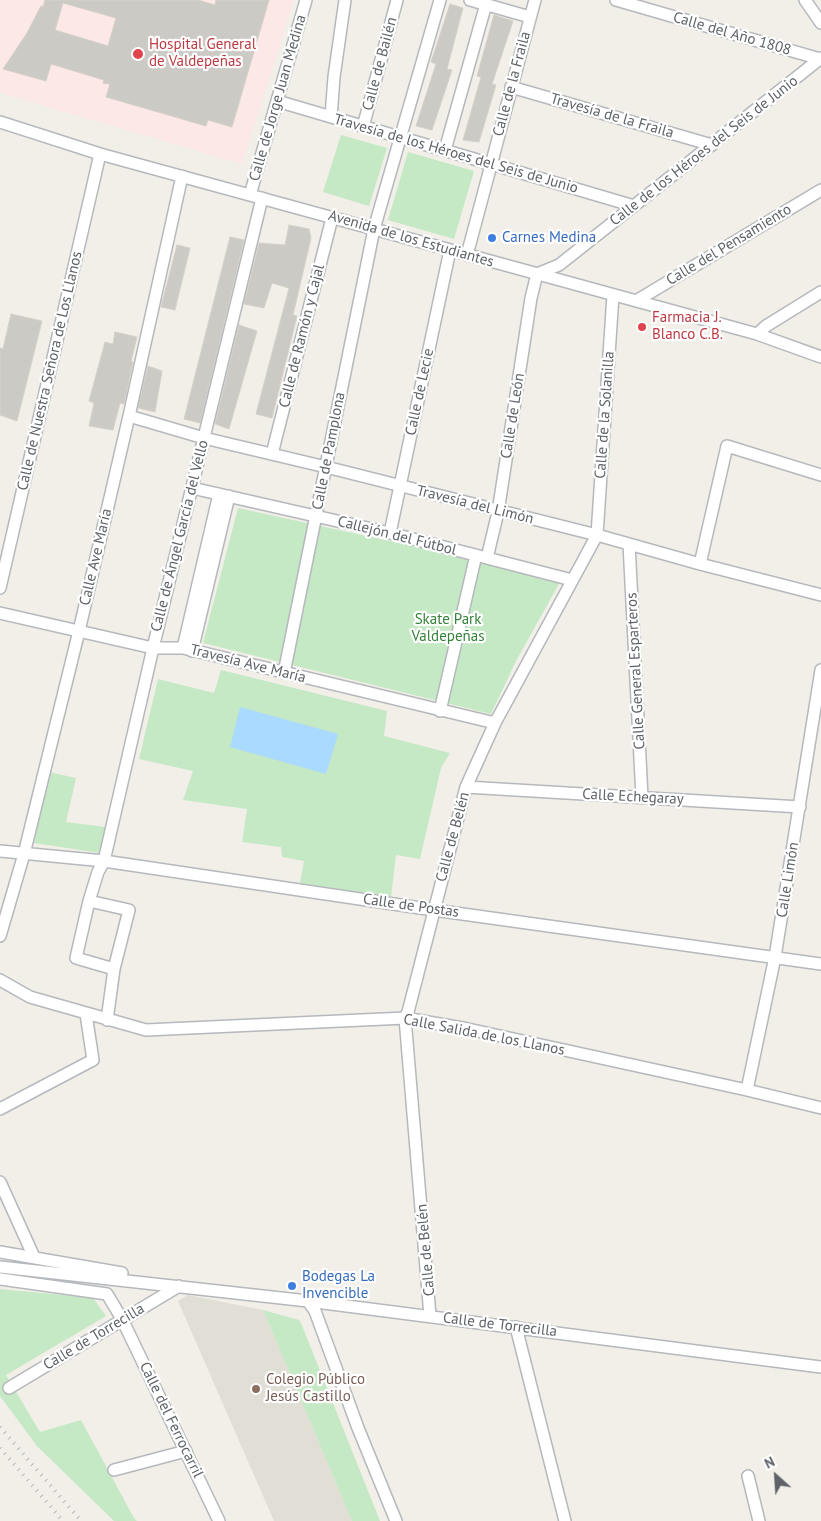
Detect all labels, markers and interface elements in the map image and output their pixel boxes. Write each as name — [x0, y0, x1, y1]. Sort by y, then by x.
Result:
street label: Calle del Año 1808 — [671, 9, 793, 59]
street label: Calle de Jorge Juan Medina — [246, 13, 310, 183]
street label: Calle de Bailén — [359, 15, 401, 113]
street label: Calle de la Fraila — [489, 30, 535, 138]
place label: Hospital General de Valdepeñas — [149, 36, 256, 71]
marker: Hospital General de Valdepeñas — [131, 47, 145, 61]
street label: Calle de los Héroes del Seis de Junio — [606, 72, 802, 230]
street label: Travesía de la Fraila — [548, 90, 676, 142]
street label: Travesía de los Héroes del Seis de Junio — [332, 110, 580, 198]
street label: Calle del Pensamiento — [663, 201, 795, 289]
street label: Avenida de los Estudiantes — [326, 207, 496, 271]
place label: Carnes Medina — [502, 229, 596, 247]
marker: Carnes Medina — [486, 232, 498, 244]
street label: Calle de Nuestra Señora de Los Llanos — [14, 250, 86, 492]
street label: Calle de Ramón y Cajal — [275, 262, 329, 410]
place label: Farmacia J. Blanco C.B. — [652, 309, 723, 344]
marker: Farmacia J. Blanco C.B. — [636, 321, 648, 333]
street label: Calle de Lecie — [402, 347, 438, 437]
street label: Calle de la Solanilla — [592, 351, 618, 479]
street label: Calle de León — [497, 372, 529, 460]
street label: Calle de Pamplona — [309, 391, 349, 511]
street label: Calle de Ángel García del Vello — [147, 438, 213, 634]
street label: Travesía del Limón — [415, 482, 535, 528]
street label: Calle Ave María — [76, 507, 116, 607]
street label: Callejón del Fútbol — [336, 513, 458, 559]
street label: Calle General Esparteros — [623, 592, 649, 750]
park label: Skate Park Valdepeñas — [412, 611, 484, 646]
street label: Travesía Ave María — [188, 641, 308, 687]
street label: Calle Echegaray — [582, 785, 684, 809]
street label: Calle de Belén — [432, 790, 474, 884]
street label: Calle Limón — [773, 841, 803, 919]
street label: Calle de Postas — [362, 890, 460, 922]
street label: Calle Salida de los Llanos — [402, 1011, 566, 1059]
street label: Calle de Belén — [413, 1203, 439, 1297]
place label: Bodegas La Invencible — [302, 1268, 375, 1303]
marker: Bodegas La Invencible — [286, 1280, 298, 1292]
street label: Calle de Torrecilla — [40, 1300, 148, 1374]
street label: Calle de Torrecilla — [442, 1309, 558, 1341]
street label: Calle del Ferrocarril — [135, 1359, 207, 1481]
place label: Colegio Público Jesús Castillo — [266, 1371, 365, 1406]
marker: Colegio Público Jesús Castillo — [250, 1383, 262, 1395]
north arrow — [751, 1451, 801, 1501]
text: N — [761, 1452, 777, 1473]

